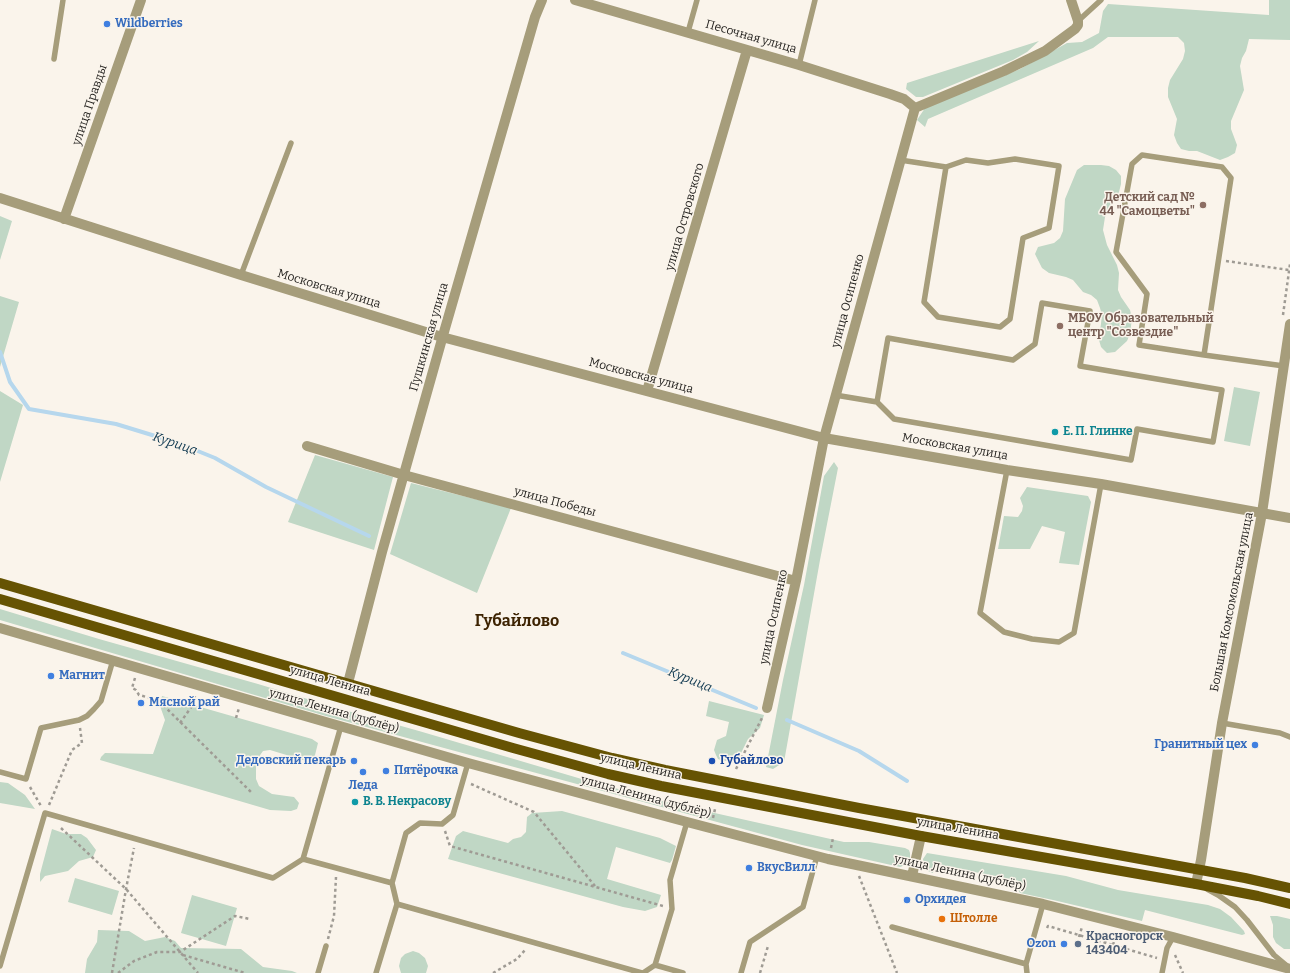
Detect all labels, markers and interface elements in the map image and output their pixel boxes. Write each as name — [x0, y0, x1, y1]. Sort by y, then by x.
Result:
place label: Wildberries — [115, 17, 183, 31]
street label: Песочная улица — [704, 17, 798, 57]
marker: Wildberries — [102, 19, 112, 29]
street label: улица Правды — [69, 63, 111, 147]
street label: улица Островского — [663, 161, 707, 273]
place label: Детский сад № 44 "Самоцветы" — [1100, 191, 1195, 219]
marker: Детский сад № 44 "Самоцветы" — [1198, 200, 1208, 210]
street label: улица Осипенко — [829, 253, 867, 349]
street label: Московская улица — [276, 266, 382, 312]
street label: Пушкинская улица — [407, 281, 451, 393]
place label: МБОУ Образовательный центр "Созвездие" — [1068, 312, 1214, 340]
marker: МБОУ Образовательный центр "Созвездие" — [1055, 321, 1065, 331]
street label: Московская улица — [587, 355, 695, 397]
place label: Е. П. Глинке — [1063, 425, 1133, 439]
marker: Е. П. Глинке — [1050, 427, 1060, 437]
water label: Курица — [151, 429, 199, 459]
street label: Московская улица — [901, 431, 1009, 463]
street label: улица Победы — [513, 484, 597, 520]
street label: Большая Комсомольская улица — [1208, 511, 1256, 693]
street label: улица Осипенко — [757, 568, 791, 666]
district label: Губайлово — [475, 612, 559, 632]
street label: улица Ленина — [288, 663, 372, 699]
water label: Курица — [666, 664, 714, 696]
place label: Магнит — [59, 669, 105, 683]
marker: Магнит — [46, 671, 56, 681]
street label: улица Ленина (дублёр) — [268, 686, 400, 736]
place label: Мясной рай — [149, 696, 220, 710]
marker: Мясной рай — [136, 698, 146, 708]
place label: Гранитный цех — [1154, 738, 1247, 752]
marker: Гранитный цех — [1250, 740, 1260, 750]
street label: улица Ленина — [599, 751, 683, 783]
place label: Дедовский пекарь — [236, 754, 346, 768]
place label: Губайлово — [720, 754, 784, 768]
marker: Дедовский пекарь — [349, 756, 359, 766]
marker: Губайлово — [707, 756, 717, 766]
place label: Пятёрочка — [394, 764, 458, 778]
marker: Пятёрочка — [381, 766, 391, 776]
marker: Леда — [358, 767, 368, 777]
street label: улица Ленина (дублёр) — [579, 773, 713, 821]
place label: Леда — [348, 779, 378, 793]
place label: В. В. Некрасову — [363, 795, 451, 809]
marker: В. В. Некрасову — [350, 797, 360, 807]
street label: улица Ленина — [916, 815, 1000, 843]
street label: улица Ленина (дублёр) — [893, 852, 1027, 894]
place label: ВкусВилл — [757, 861, 815, 875]
marker: ВкусВилл — [744, 863, 754, 873]
place label: Орхидея — [915, 893, 966, 907]
marker: Орхидея — [902, 895, 912, 905]
place label: Штолле — [950, 912, 998, 926]
marker: Штолле — [937, 914, 947, 924]
place label: Красногорск 143404 — [1086, 930, 1163, 958]
place label: Ozon — [1027, 937, 1056, 951]
marker: Ozon — [1059, 939, 1069, 949]
marker: Красногорск 143404 — [1073, 939, 1083, 949]

